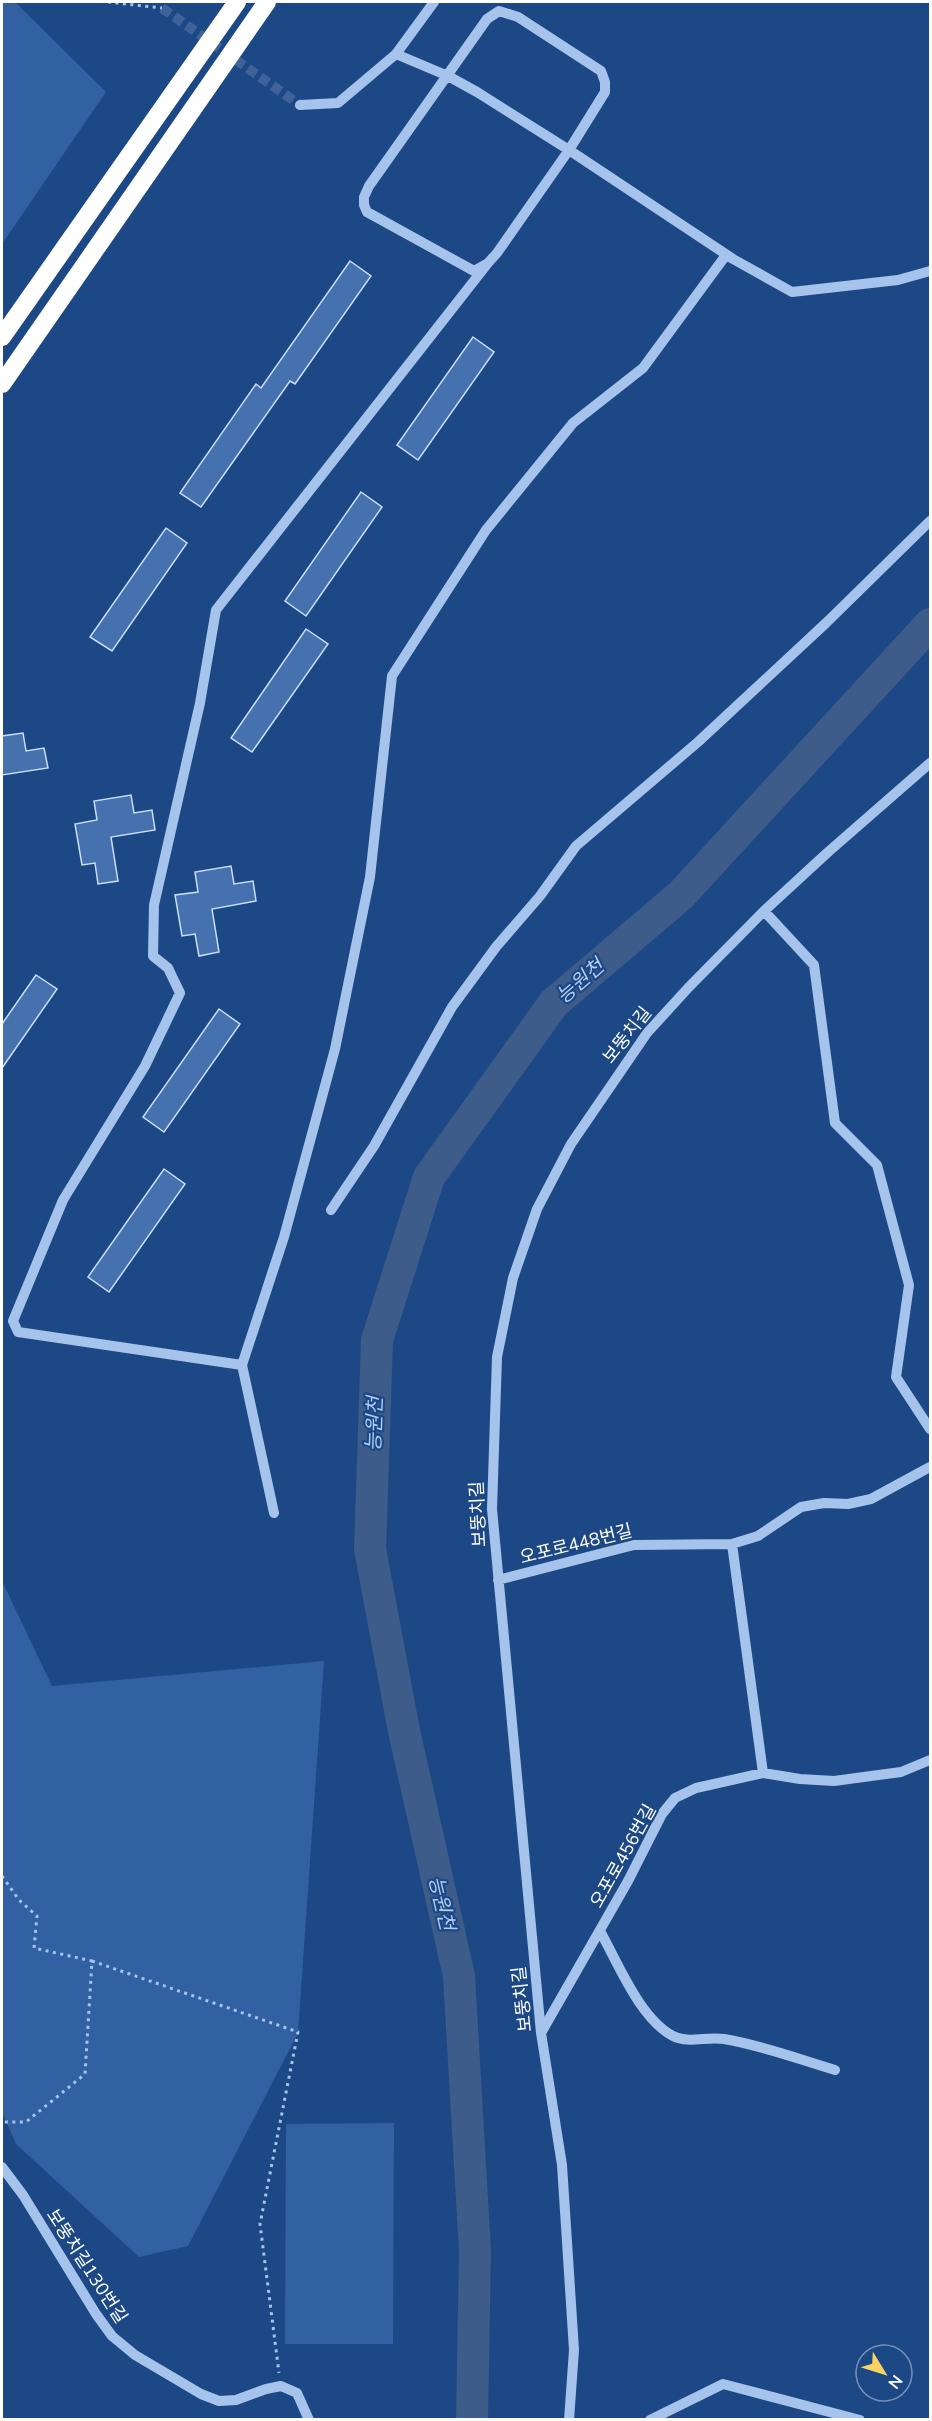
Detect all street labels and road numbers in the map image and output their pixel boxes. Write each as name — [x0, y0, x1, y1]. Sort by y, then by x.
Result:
street label: 보뚱치길 — [597, 1002, 657, 1068]
street label: 보뚱치길 — [464, 1480, 492, 1548]
street label: 오포로448번길 — [517, 1518, 635, 1570]
street label: 오포로456번길 — [585, 1800, 661, 1912]
street label: 보뚱치길 — [507, 1965, 537, 2033]
street label: 보뚱치길130번길 — [41, 2204, 133, 2328]

